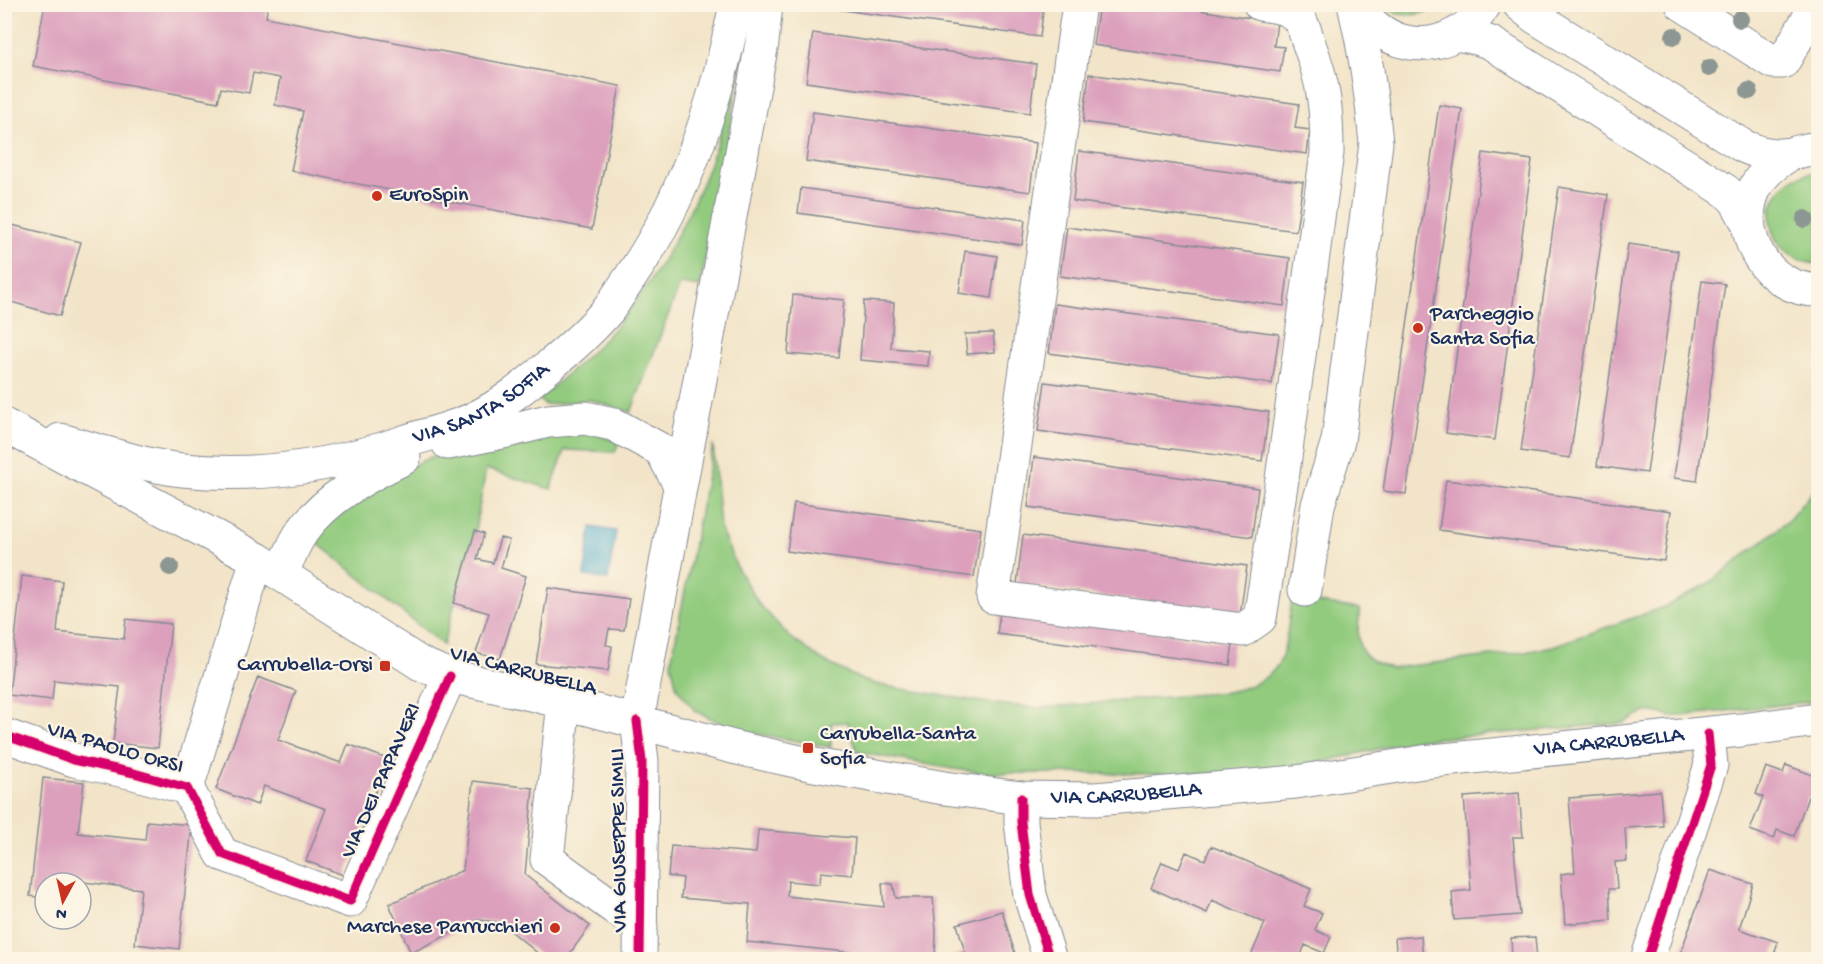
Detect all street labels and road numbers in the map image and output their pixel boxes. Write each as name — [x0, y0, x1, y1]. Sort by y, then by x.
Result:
street label: VIA SANTA SOFIA — [409, 357, 556, 452]
street label: VIA CARRUBELLA — [446, 641, 600, 703]
street label: VIA DEI PAPAVERI — [336, 699, 428, 864]
street label: VIA PAOLO ORSI — [43, 717, 186, 781]
street label: VIA CARRUBELLA — [1532, 723, 1686, 764]
street label: VIA GIUSEPPE SIMILI — [605, 748, 635, 933]
street label: VIA CARRUBELLA — [1050, 777, 1203, 812]

